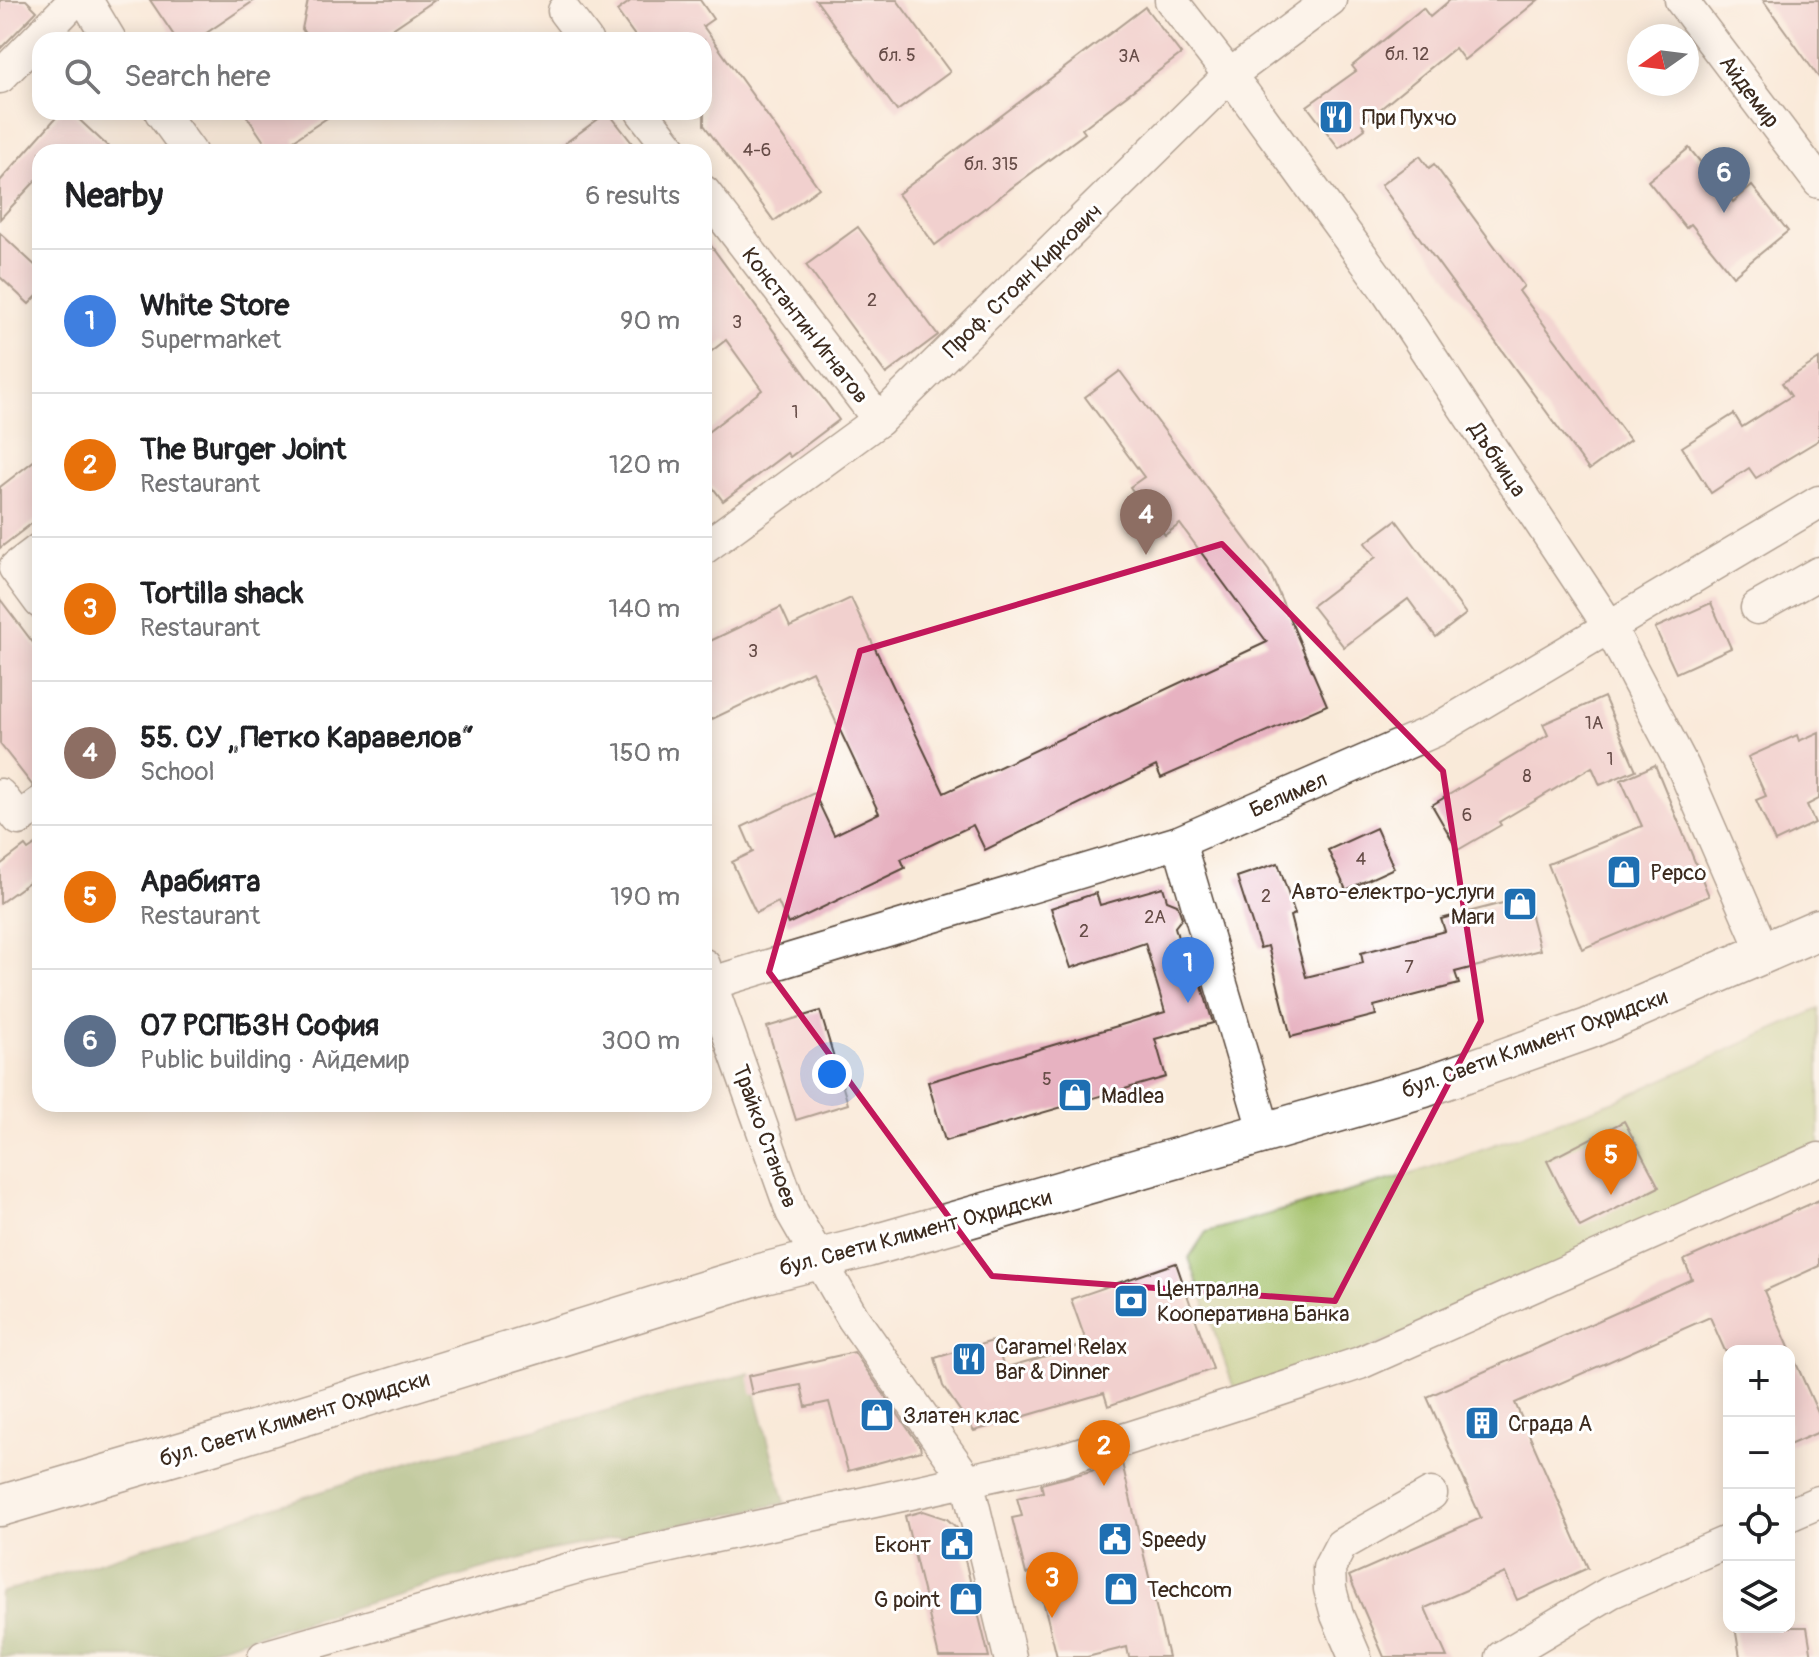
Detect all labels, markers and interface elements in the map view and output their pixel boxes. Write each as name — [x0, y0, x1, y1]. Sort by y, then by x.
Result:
north arrow — [1627, 24, 1699, 96]
search box — [32, 32, 712, 120]
house number: бл. 12 — [1385, 43, 1429, 66]
house number: бл. 5 — [878, 44, 916, 67]
house number: 3А — [1118, 45, 1140, 68]
street label: Айдемир — [1713, 50, 1786, 133]
icon: search — [60, 54, 104, 98]
text: Search here — [124, 58, 271, 95]
restaurant icon: При Пухчо — [1317, 98, 1355, 136]
place label: При Пухчо — [1362, 104, 1457, 132]
house number: 4-6 — [743, 139, 771, 162]
pin: 6 — [1698, 147, 1750, 213]
house number: бл. 315 — [964, 153, 1018, 176]
text: Nearby — [64, 175, 163, 218]
text: 6 results — [585, 180, 680, 212]
street label: Проф. Стоян Киркович — [937, 197, 1108, 364]
street label: Константин Игнатов — [736, 242, 875, 409]
text: White Store — [140, 287, 289, 324]
house number: 2 — [867, 289, 877, 312]
text: 1 — [85, 305, 95, 337]
text: 90 m — [620, 305, 680, 337]
house number: 3 — [732, 311, 742, 334]
text: Supermarket — [140, 324, 281, 356]
house number: 1 — [791, 401, 799, 424]
street label: Дъбница — [1461, 416, 1532, 502]
text: The Burger Joint — [140, 431, 346, 468]
text: 2 — [83, 449, 97, 481]
text: 120 m — [609, 449, 680, 481]
text: Restaurant — [140, 468, 260, 500]
pin: 4 — [1120, 489, 1172, 555]
text: Tortilla shack — [140, 575, 303, 612]
text: 3 — [83, 593, 97, 625]
text: 140 m — [608, 593, 680, 625]
text: Restaurant — [140, 612, 260, 644]
house number: 3 — [748, 640, 758, 663]
house number: 1А — [1585, 712, 1604, 735]
text: 55. СУ „Петко Каравелов“ — [140, 719, 474, 756]
text: 4 — [82, 737, 98, 769]
text: 150 m — [609, 737, 680, 769]
house number: 1 — [1606, 748, 1614, 771]
text: School — [140, 756, 215, 788]
street label: Белимел — [1245, 765, 1332, 824]
house number: 8 — [1522, 765, 1532, 788]
house number: 6 — [1462, 804, 1472, 827]
house number: 4 — [1356, 848, 1367, 871]
shop icon: Pepco — [1605, 853, 1643, 891]
place label: Pepco — [1650, 859, 1707, 887]
text: Арабията — [140, 863, 260, 900]
place label: Авто-електро-услуги Маги — [1291, 878, 1494, 931]
text: 5 — [83, 881, 97, 913]
text: 190 m — [610, 881, 680, 913]
house number: 2 — [1261, 885, 1271, 908]
shop icon: Авто-електро-услуги Маги — [1501, 885, 1539, 923]
text: Restaurant — [140, 900, 260, 932]
house number: 2А — [1144, 906, 1166, 929]
house number: 2 — [1079, 920, 1089, 943]
pin: 1 — [1162, 937, 1214, 1003]
house number: 7 — [1404, 956, 1414, 979]
street label: бул. Свети Климент Охридски — [1398, 983, 1671, 1105]
text: 07 РСПБЗН София — [140, 1007, 379, 1044]
text: 6 — [82, 1025, 98, 1057]
text: 300 m — [601, 1025, 680, 1057]
text: Public building · Айдемир — [140, 1044, 410, 1076]
your location — [812, 1054, 852, 1094]
street label: Трайко Станоев — [726, 1061, 804, 1212]
house number: 5 — [1042, 1068, 1052, 1091]
shop icon: Madlea — [1056, 1076, 1094, 1114]
place label: Madlea — [1101, 1082, 1164, 1110]
pin: 5 — [1585, 1129, 1637, 1195]
street label: бул. Свети Климент Охридски — [776, 1183, 1055, 1283]
place label: Централна Кооперативна Банка — [1157, 1275, 1350, 1328]
bank icon: Централна Кооперативна Банка — [1112, 1282, 1150, 1320]
place label: Caramel Relax Bar & Dinner — [995, 1333, 1127, 1386]
restaurant icon: Caramel Relax Bar & Dinner — [950, 1340, 988, 1378]
map controls — [1723, 1345, 1795, 1633]
button: + — [1723, 1345, 1795, 1417]
street label: бул. Свети Климент Охридски — [156, 1364, 433, 1473]
shop icon: Златен клас — [858, 1396, 896, 1434]
place label: Златен клас — [903, 1402, 1020, 1430]
building icon: Сграда А — [1463, 1404, 1501, 1442]
place label: Сграда А — [1508, 1410, 1592, 1438]
button: − — [1723, 1417, 1795, 1489]
pin: 2 — [1078, 1420, 1130, 1486]
button: locate — [1723, 1489, 1795, 1561]
public building icon: Speedy — [1096, 1520, 1134, 1558]
public building icon: Еконт — [938, 1525, 976, 1563]
place label: Speedy — [1141, 1526, 1206, 1554]
place label: Еконт — [874, 1531, 931, 1559]
pin: 3 — [1026, 1552, 1078, 1618]
button: layers — [1723, 1561, 1795, 1633]
shop icon: Techcom — [1102, 1570, 1140, 1608]
place label: Techcom — [1147, 1576, 1232, 1604]
shop icon: G point — [947, 1580, 985, 1618]
place label: G point — [874, 1586, 940, 1614]

